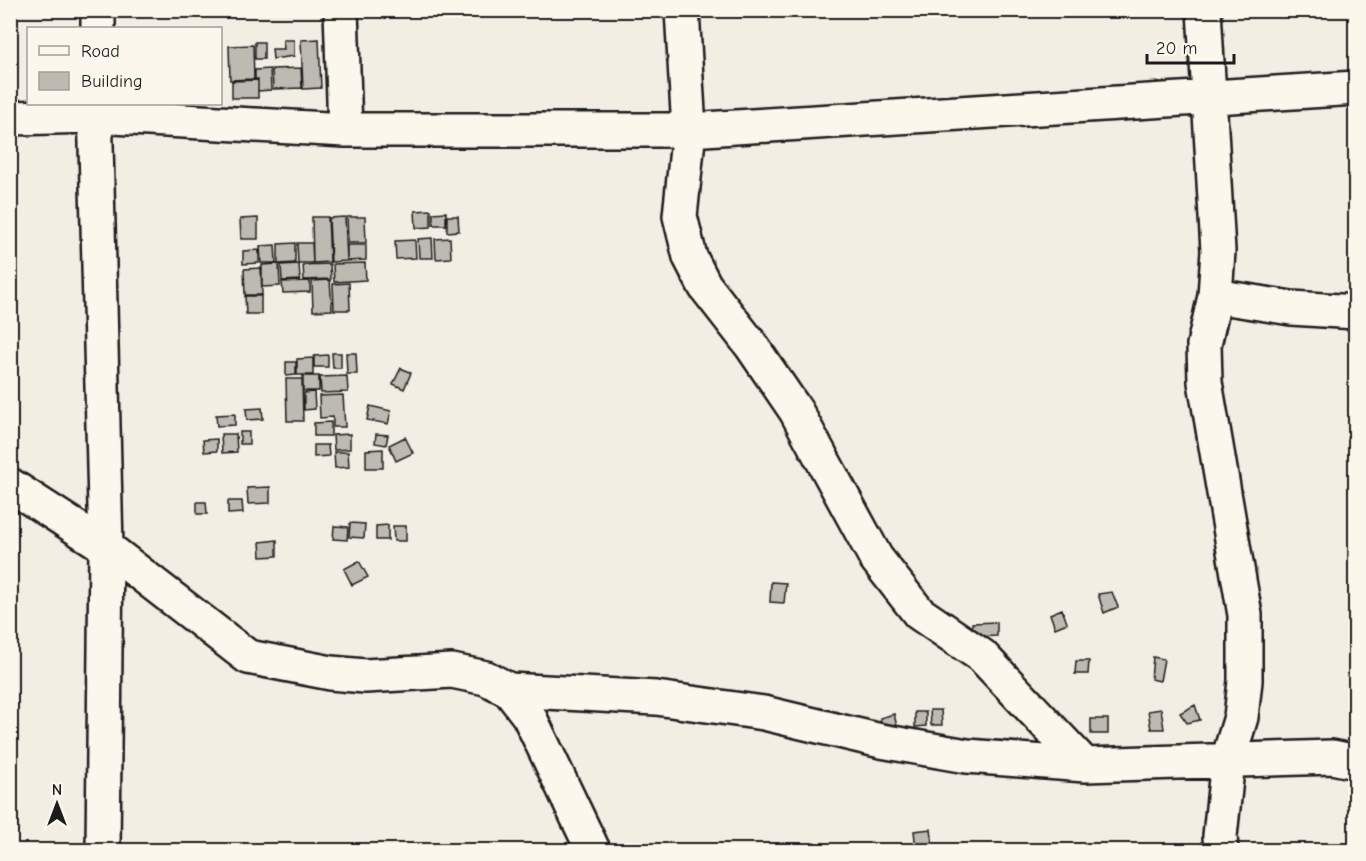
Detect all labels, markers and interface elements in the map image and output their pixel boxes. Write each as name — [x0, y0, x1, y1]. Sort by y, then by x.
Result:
legend — [27, 27, 222, 105]
scale bar — [1147, 27, 1234, 65]
text: 20 m — [1156, 38, 1197, 59]
text: Road — [81, 41, 120, 62]
text: Building — [81, 71, 143, 92]
north arrow — [27, 774, 87, 834]
text: N — [52, 781, 62, 799]

